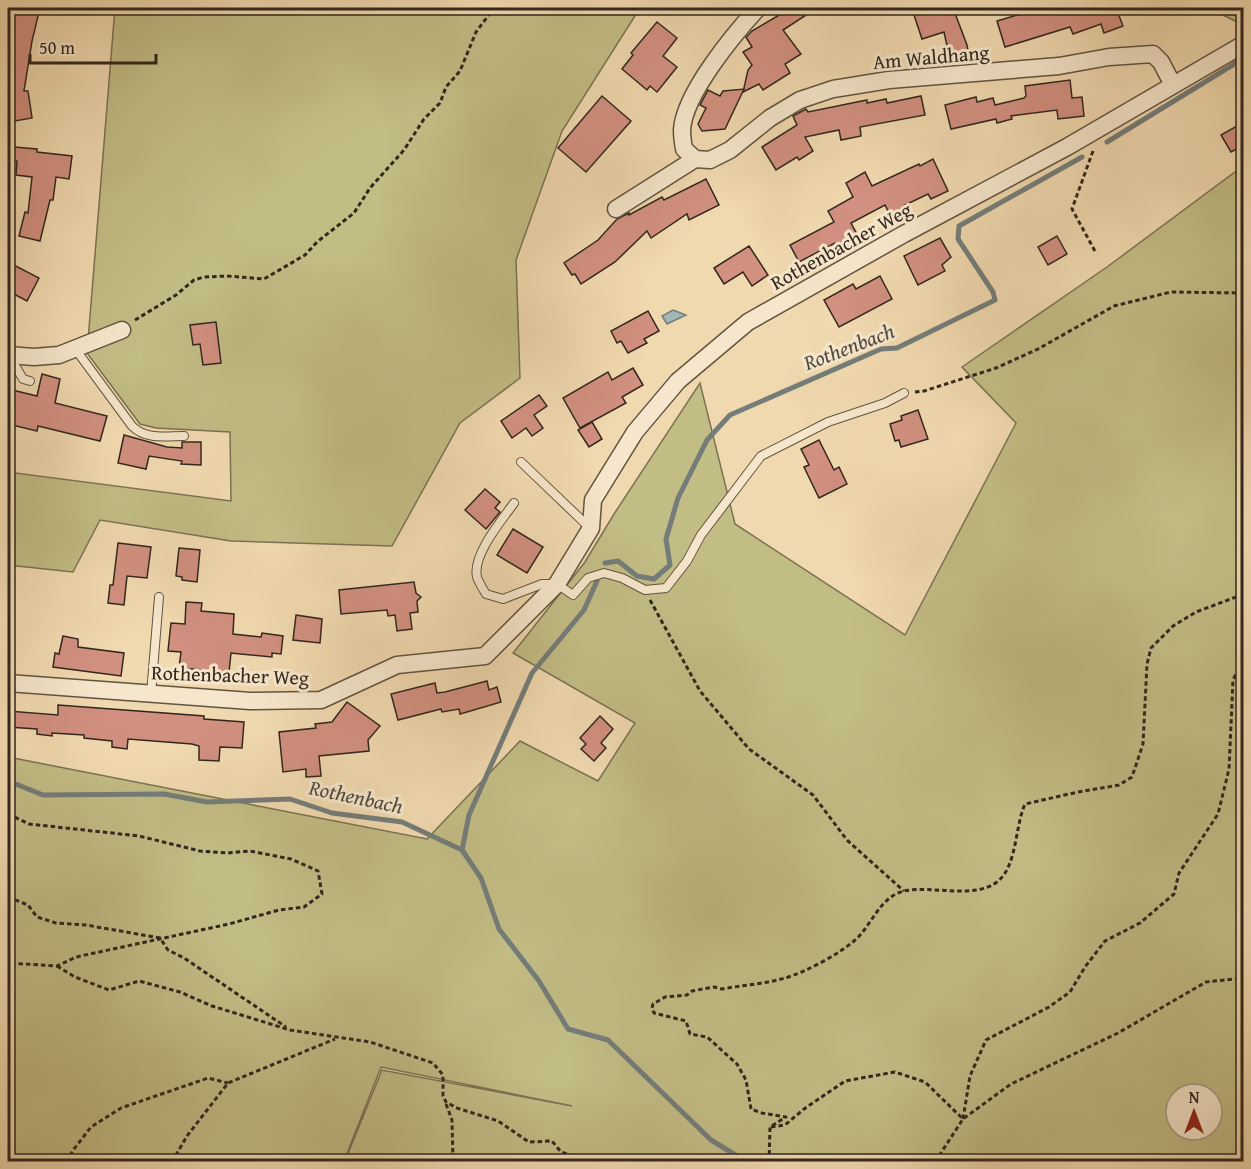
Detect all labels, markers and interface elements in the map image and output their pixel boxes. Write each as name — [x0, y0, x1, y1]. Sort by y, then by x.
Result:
scale bar — [30, 27, 156, 65]
text: 50 m — [39, 34, 75, 61]
street label: Am Waldhang — [872, 37, 990, 76]
street label: Rothenbacher Weg — [765, 195, 917, 296]
water label: Rothenbach — [798, 315, 899, 378]
street label: Rothenbacher Weg — [151, 657, 309, 692]
water label: Rothenbach — [305, 771, 406, 822]
north arrow — [1164, 1082, 1224, 1142]
text: N — [1189, 1085, 1200, 1109]

